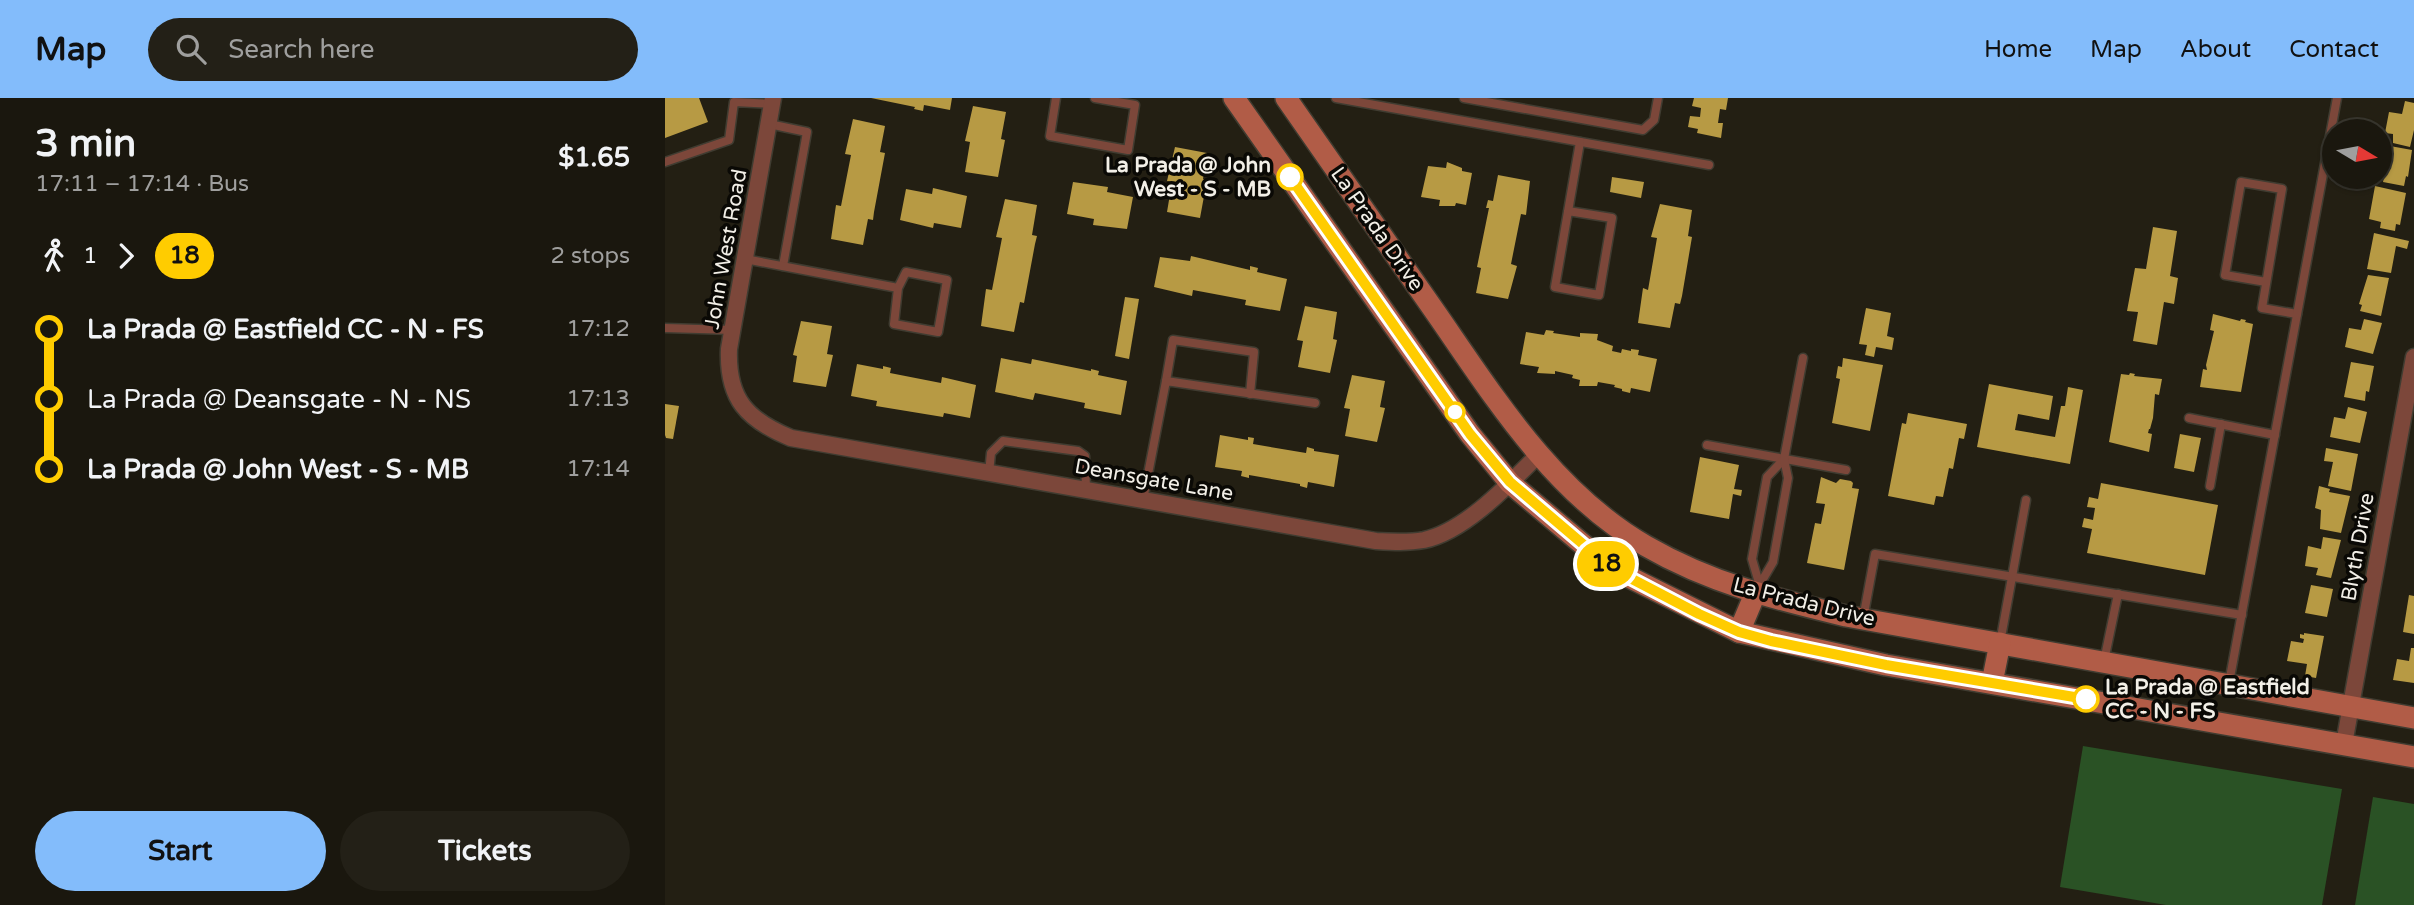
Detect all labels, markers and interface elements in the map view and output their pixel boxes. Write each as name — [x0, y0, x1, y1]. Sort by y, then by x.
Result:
search box — [148, 18, 638, 81]
text: Map — [35, 30, 106, 69]
icon: search — [172, 30, 210, 68]
text: Search here — [228, 34, 374, 65]
text: Home — [1984, 35, 2052, 64]
text: Map — [2090, 35, 2142, 64]
text: About — [2180, 35, 2251, 64]
text: Contact — [2289, 35, 2379, 64]
north arrow — [2322, 119, 2392, 189]
map controls — [2322, 119, 2392, 189]
text: 3 min — [35, 121, 136, 167]
text: $1.65 — [558, 142, 630, 173]
place label: La Prada @ John West - S - MB — [1105, 153, 1271, 202]
street label: La Prada Drive — [1325, 162, 1429, 296]
marker: La Prada @ John West - S - MB — [1277, 164, 1303, 190]
street label: John West Road — [700, 167, 752, 331]
text: 17:11 – 17:14 · Bus — [35, 170, 249, 198]
icon: walk — [35, 237, 73, 275]
icon: forward — [107, 237, 145, 275]
text: 18 — [169, 241, 200, 270]
text: 1 — [83, 242, 97, 270]
text: 2 stops — [550, 242, 630, 270]
text: La Prada @ Eastfield CC - N - FS — [87, 314, 484, 345]
text: 17:12 — [566, 315, 630, 343]
text: La Prada @ Deansgate - N - NS — [87, 384, 471, 415]
text: 17:13 — [566, 385, 630, 413]
unlabelled marker — [1445, 402, 1465, 422]
text: La Prada @ John West - S - MB — [87, 454, 469, 485]
street label: Deansgate Lane — [1073, 454, 1235, 506]
text: 17:14 — [566, 455, 630, 483]
street label: Blyth Drive — [2336, 491, 2380, 603]
line badge: 18 — [1574, 541, 1637, 587]
text: 18 — [1591, 549, 1621, 578]
street label: La Prada Drive — [1730, 572, 1878, 632]
place label: La Prada @ Eastfield CC - N - FS — [2105, 675, 2310, 724]
marker: La Prada @ Eastfield CC - N - FS — [2073, 686, 2099, 712]
button: Start — [35, 811, 326, 891]
button: Tickets — [340, 811, 630, 891]

